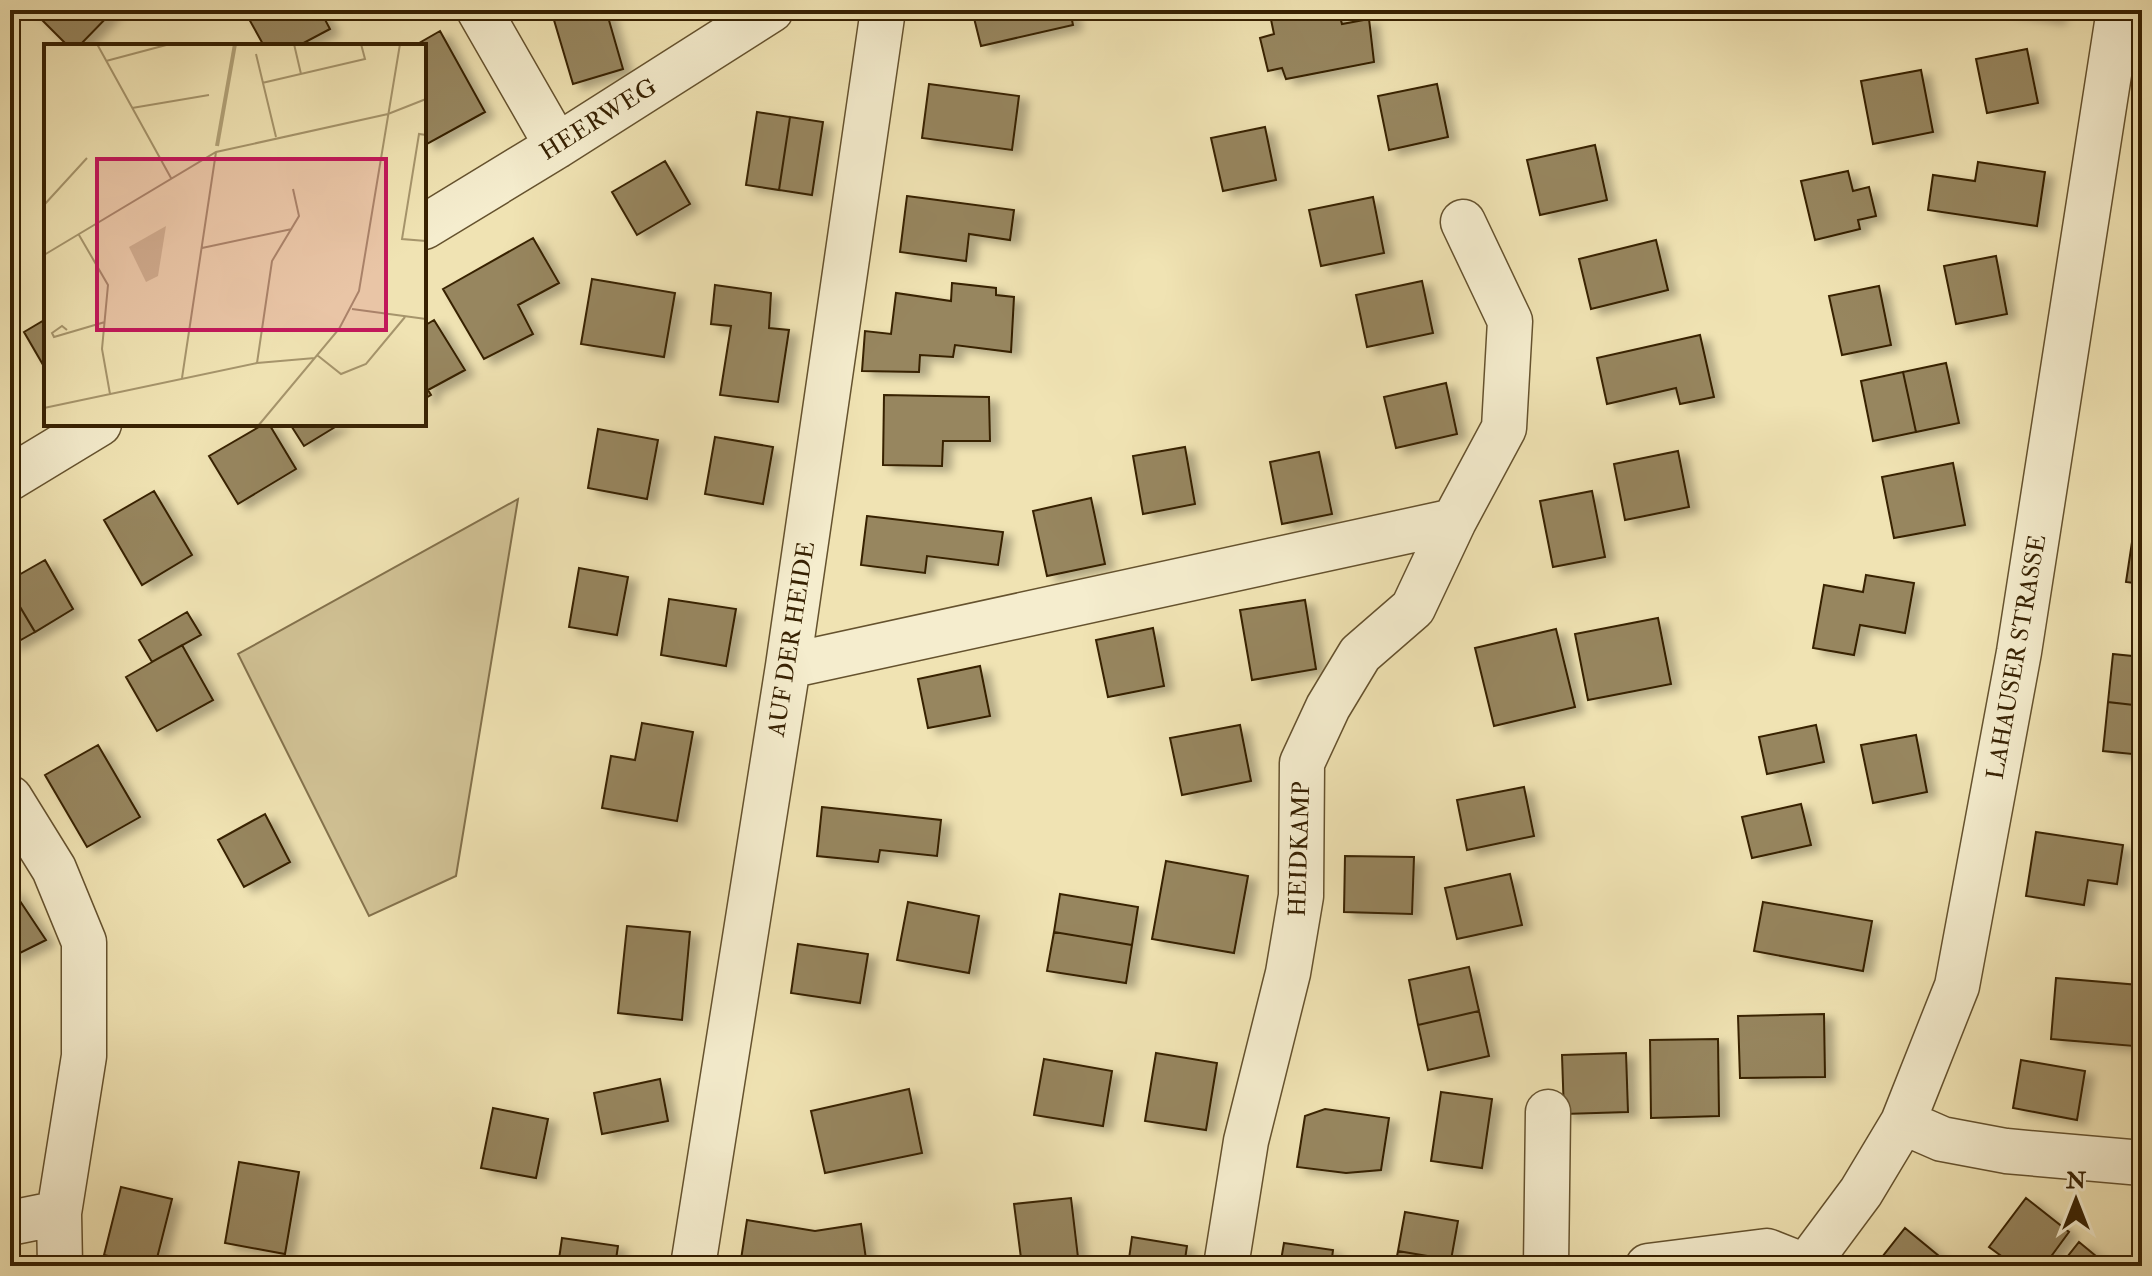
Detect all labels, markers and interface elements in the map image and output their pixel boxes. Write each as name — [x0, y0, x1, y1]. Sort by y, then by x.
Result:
inset map — [44, 44, 426, 426]
street label: HEERWEG — [534, 71, 663, 168]
street label: LAHAUSER STRASSE — [1980, 532, 2053, 782]
street label: AUF DER HEIDE — [761, 539, 822, 740]
street label: HEIDKAMP — [1282, 781, 1317, 917]
north arrow — [2036, 1160, 2116, 1240]
text: N — [2065, 1167, 2086, 1195]

